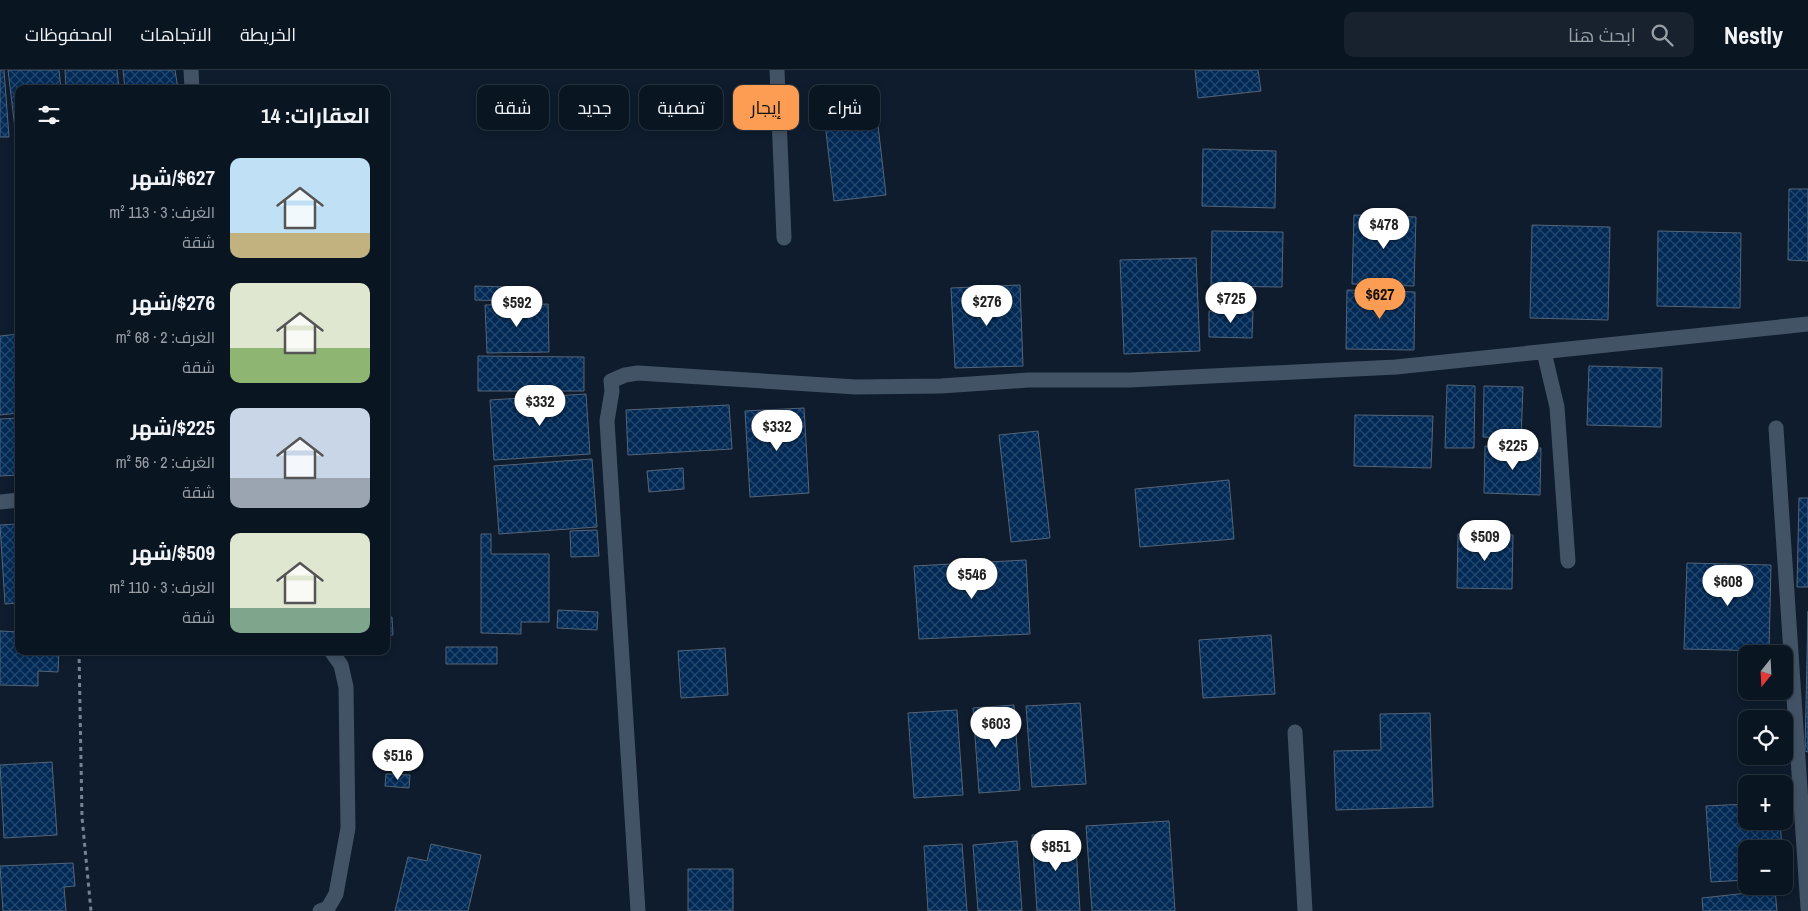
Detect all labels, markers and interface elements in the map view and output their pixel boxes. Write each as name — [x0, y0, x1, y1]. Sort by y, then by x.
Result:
search box — [1344, 12, 1694, 57]
text: Nestly — [1724, 19, 1783, 51]
icon: search — [1648, 21, 1676, 49]
text: المحفوظات — [25, 22, 113, 47]
text: الاتجاهات — [141, 22, 212, 47]
text: الخريطة — [240, 22, 296, 47]
text: ابحث هنا — [1568, 22, 1636, 48]
chip: شقة — [477, 85, 549, 130]
chip: جديد — [559, 85, 629, 130]
chip: تصفية — [639, 85, 723, 130]
chip: إيجار — [733, 85, 799, 130]
chip: شراء — [809, 85, 880, 130]
icon: filters — [35, 101, 63, 129]
text: العقارات: 14 — [261, 101, 370, 130]
text: $627/شهر — [131, 163, 215, 192]
icon: home — [270, 178, 330, 238]
text: الغرف: 3 · 113 m² — [109, 201, 215, 223]
pin: $478 — [1354, 208, 1414, 250]
text: $478 — [1369, 213, 1399, 235]
text: شقة — [182, 231, 215, 253]
pin: $627 — [1350, 278, 1410, 320]
pin: $725 — [1201, 282, 1261, 324]
text: $627 — [1365, 283, 1395, 305]
pin: $276 — [957, 284, 1017, 327]
pin: $592 — [487, 286, 547, 328]
text: $725 — [1216, 287, 1246, 309]
text: $276/شهر — [131, 288, 215, 317]
text: $276 — [972, 290, 1002, 312]
text: $592 — [502, 291, 532, 313]
icon: home — [270, 303, 330, 363]
text: الغرف: 2 · 68 m² — [116, 326, 215, 348]
text: شقة — [182, 356, 215, 378]
pin: $332 — [510, 384, 570, 427]
text: $332 — [525, 390, 555, 412]
pin: $332 — [747, 410, 807, 452]
text: $225/شهر — [131, 413, 215, 442]
text: $332 — [762, 415, 792, 437]
icon: home — [270, 428, 330, 488]
pin: $225 — [1483, 428, 1543, 471]
text: $225 — [1498, 434, 1528, 456]
text: الغرف: 2 · 56 m² — [116, 451, 215, 473]
text: شقة — [182, 481, 215, 503]
pin: $509 — [1455, 520, 1515, 562]
text: $509 — [1470, 525, 1500, 547]
text: $509/شهر — [131, 538, 215, 567]
icon: home — [270, 553, 330, 613]
pin: $546 — [942, 558, 1002, 600]
text: $546 — [957, 563, 987, 585]
pin: $608 — [1698, 564, 1758, 607]
text: $608 — [1713, 570, 1743, 592]
text: الغرف: 3 · 110 m² — [109, 576, 215, 598]
text: شقة — [182, 606, 215, 628]
north arrow — [1738, 645, 1792, 700]
map controls — [1738, 645, 1793, 895]
pin: $603 — [966, 706, 1026, 749]
button: locate — [1738, 710, 1793, 765]
text: $603 — [981, 712, 1011, 734]
pin: $516 — [368, 738, 428, 781]
text: $516 — [383, 744, 413, 766]
button: + — [1738, 775, 1793, 830]
pin: $851 — [1026, 830, 1086, 872]
text: $851 — [1041, 835, 1071, 857]
button: − — [1738, 840, 1793, 895]

